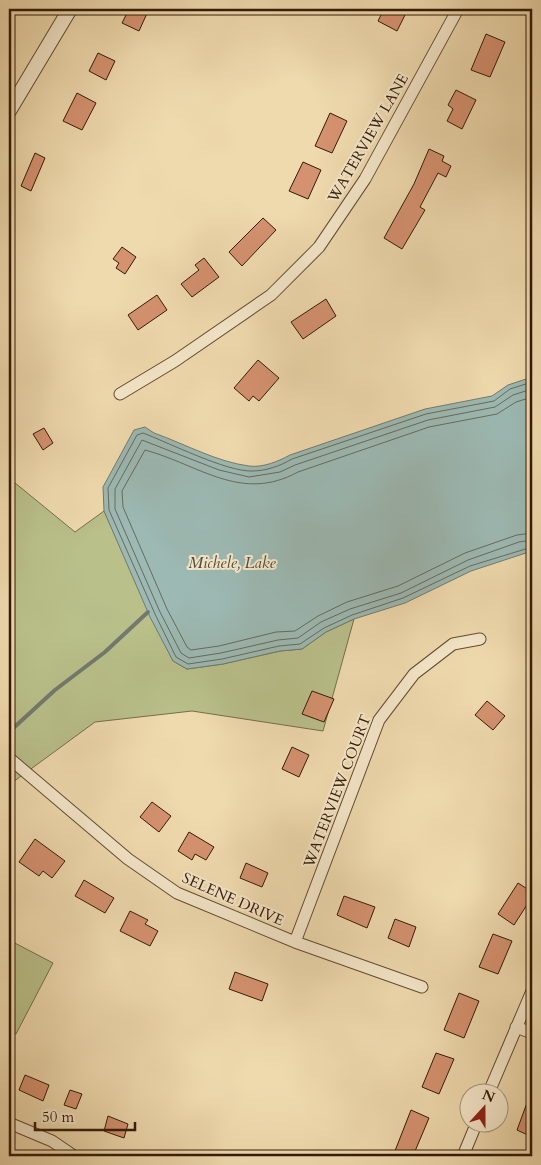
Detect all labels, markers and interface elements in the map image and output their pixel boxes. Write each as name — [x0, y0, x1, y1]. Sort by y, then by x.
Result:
street label: WATERVIEW LANE — [322, 70, 413, 207]
water label: Michele, Lake — [188, 552, 277, 574]
street label: WATERVIEW COURT — [298, 712, 375, 871]
street label: SELENE DRIVE — [179, 868, 287, 930]
north arrow — [458, 1082, 508, 1132]
text: N — [479, 1085, 498, 1107]
scale bar — [35, 1100, 135, 1132]
text: 50 m — [42, 1107, 74, 1127]

